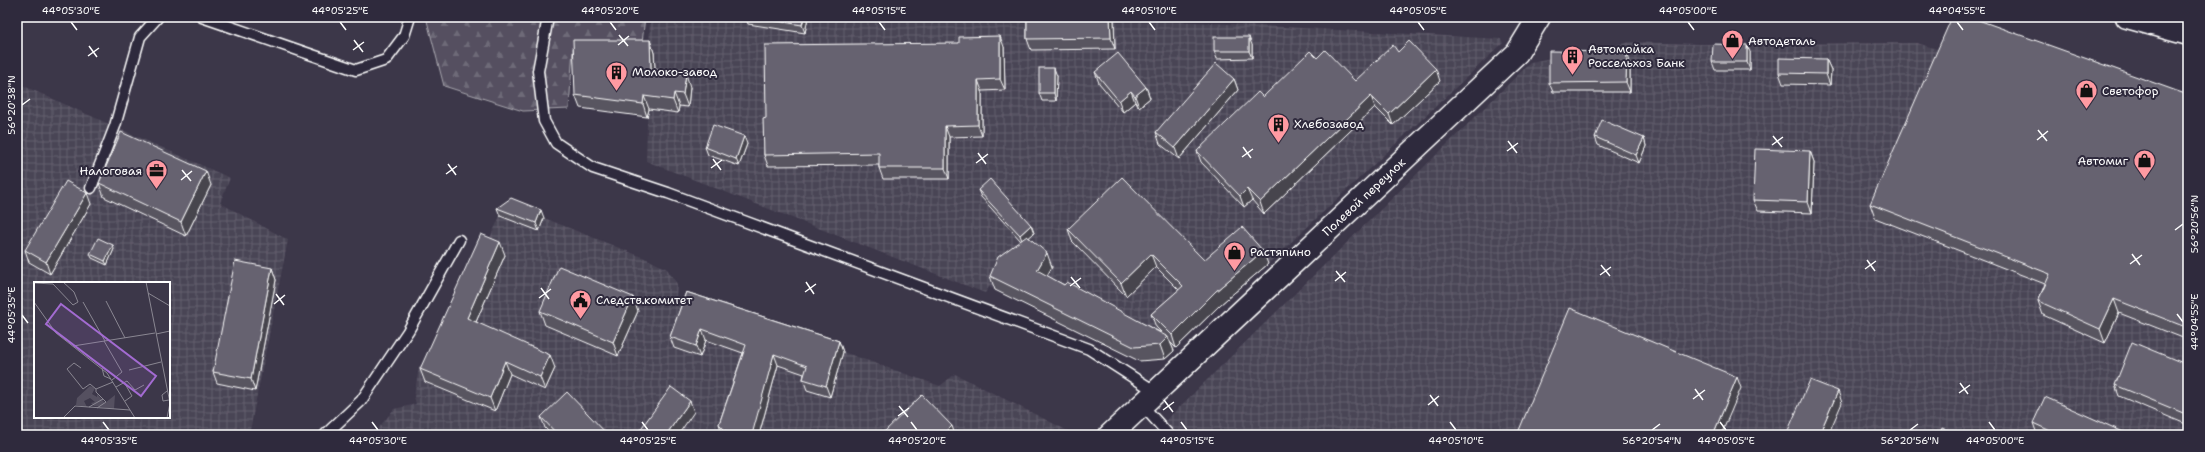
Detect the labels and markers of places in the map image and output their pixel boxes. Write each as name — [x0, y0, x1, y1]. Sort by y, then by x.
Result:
shop icon: Автодеталь — [1720, 28, 1746, 61]
place label: Автодеталь — [1748, 33, 1816, 49]
place label: Автомойка Россельхоз Банк — [1588, 41, 1685, 71]
building icon: Автомойка Россельхоз Банк — [1560, 43, 1586, 76]
building icon: Молоко-завод — [603, 59, 629, 92]
place label: Молоко-завод — [632, 64, 717, 80]
shop icon: Светофор — [2074, 78, 2100, 111]
place label: Светофор — [2102, 83, 2159, 99]
building icon: Хлебозавод — [1265, 111, 1291, 144]
place label: Хлебозавод — [1294, 116, 1364, 132]
shop icon: Автомиг — [2131, 148, 2157, 181]
place label: Автомиг — [2077, 153, 2129, 169]
office icon: Налоговая — [144, 158, 170, 191]
place label: Налоговая — [80, 163, 142, 179]
shop icon: Растяпино — [1221, 239, 1247, 272]
place label: Растяпино — [1250, 244, 1311, 260]
public building icon: Следств.комитет — [568, 287, 594, 320]
place label: Следств.комитет — [596, 292, 693, 308]

